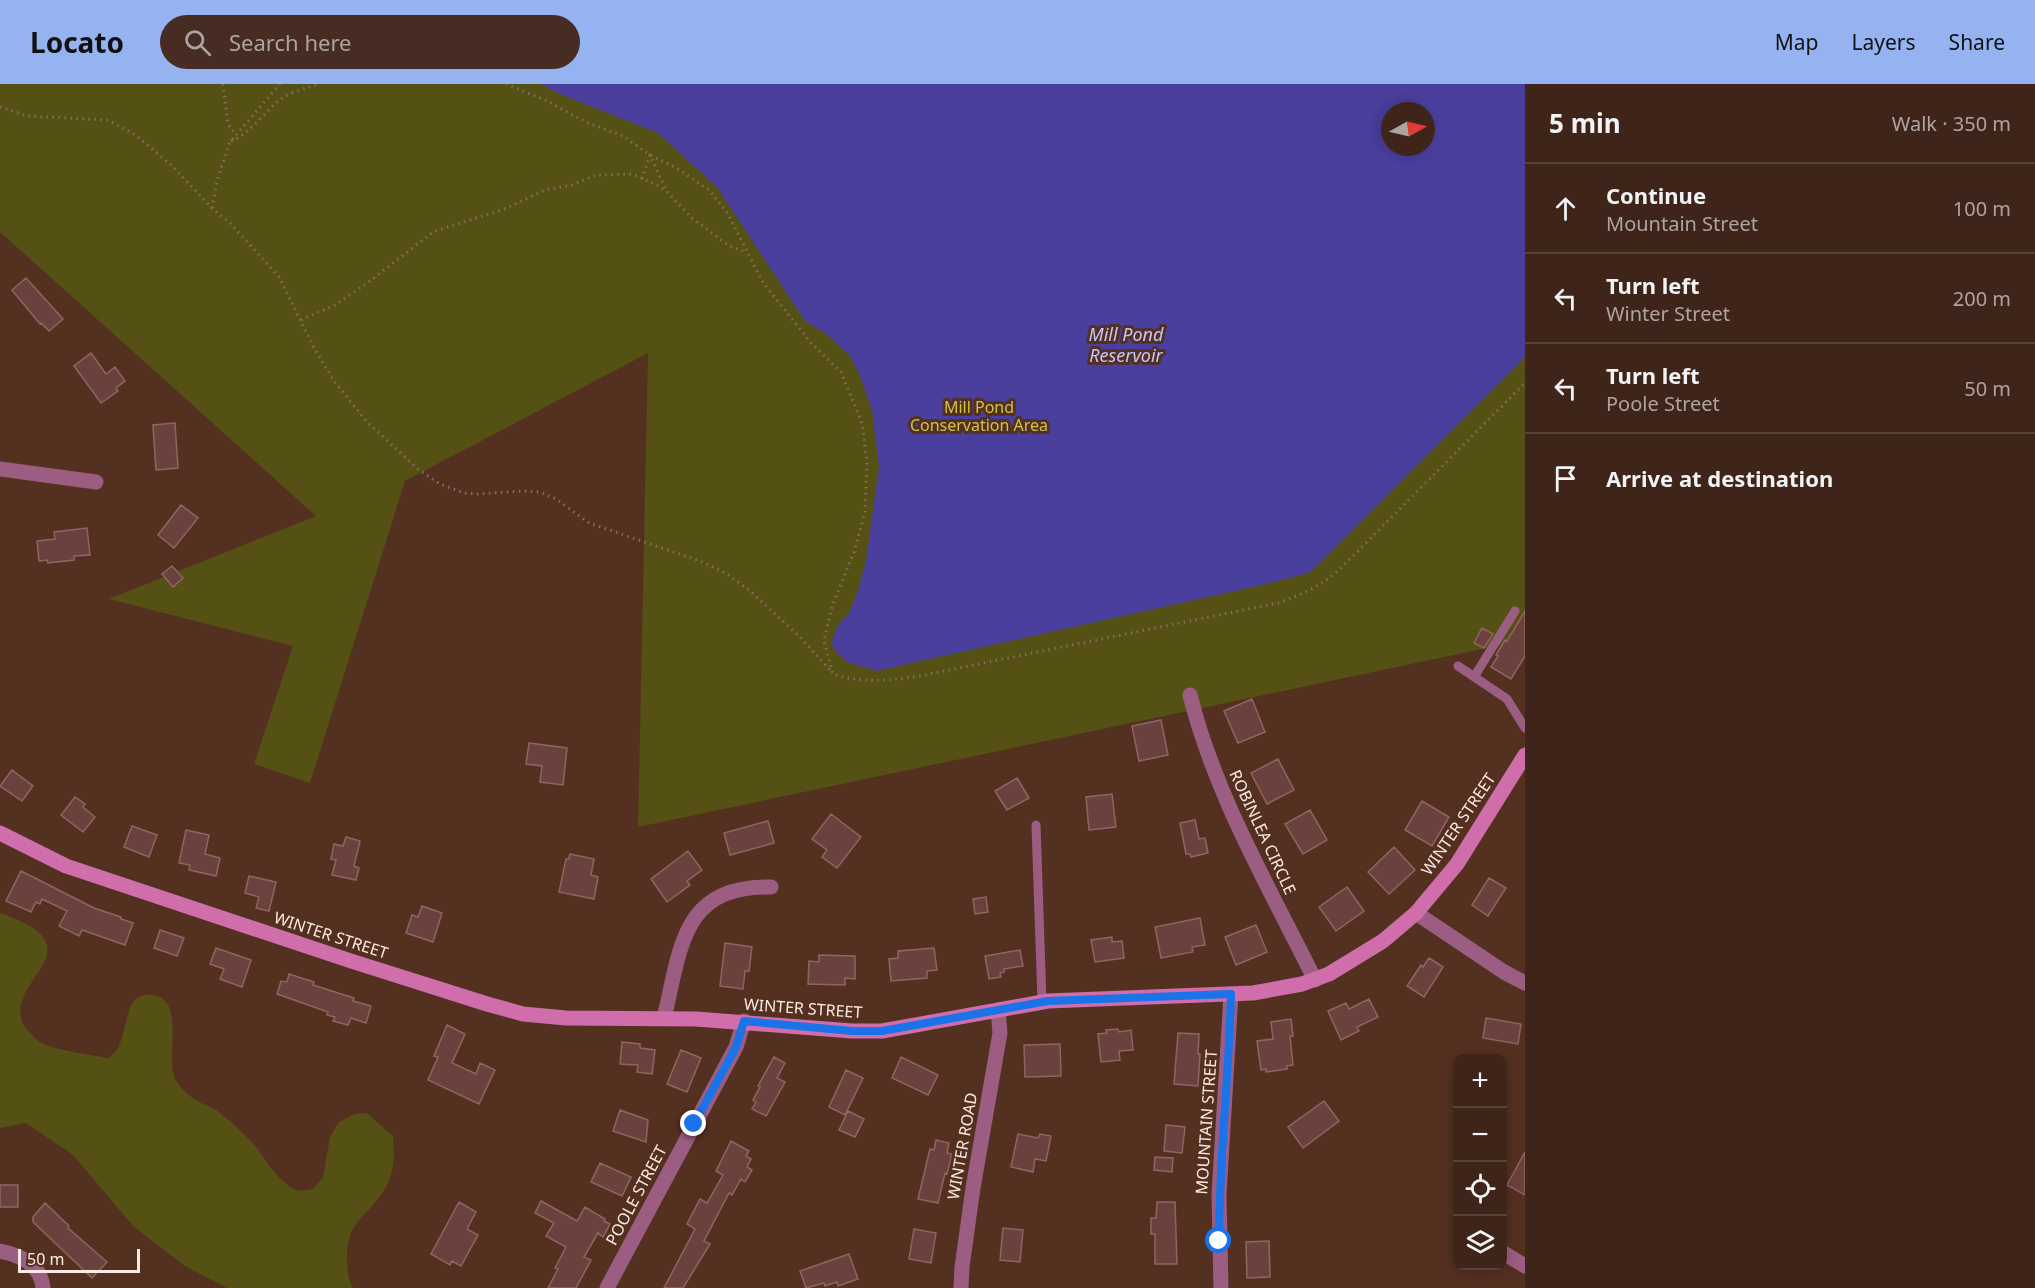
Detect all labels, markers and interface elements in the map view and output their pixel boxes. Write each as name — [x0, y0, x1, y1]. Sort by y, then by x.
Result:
search box — [160, 15, 580, 69]
text: Locato — [30, 23, 124, 61]
icon: search — [181, 26, 214, 59]
text: Search here — [229, 27, 351, 57]
text: Map — [1775, 28, 1819, 56]
text: Layers — [1852, 28, 1916, 56]
text: Share — [1949, 28, 2005, 56]
north arrow — [1381, 102, 1435, 156]
text: 5 min — [1549, 105, 1621, 141]
text: Walk · 350 m — [1892, 110, 2011, 137]
text: Continue — [1606, 180, 1706, 210]
icon: ahead — [1549, 192, 1582, 225]
text: 100 m — [1953, 195, 2011, 222]
text: Mountain Street — [1606, 210, 1758, 237]
text: Turn left — [1606, 270, 1700, 300]
icon: left — [1549, 282, 1582, 315]
text: 200 m — [1953, 285, 2011, 312]
text: Winter Street — [1606, 300, 1730, 327]
water label: Mill Pond Reservoir — [1089, 322, 1164, 367]
text: Turn left — [1606, 360, 1700, 390]
icon: left — [1549, 372, 1582, 405]
text: 50 m — [1964, 375, 2011, 402]
text: Poole Street — [1606, 390, 1720, 417]
park label: Mill Pond Conservation Area — [910, 396, 1048, 436]
icon: arrive — [1549, 462, 1582, 495]
text: Arrive at destination — [1606, 463, 1833, 493]
street label: ROBINLEA CIRCLE — [1225, 766, 1301, 898]
street label: WINTER STREET — [1416, 769, 1500, 879]
street label: WINTER STREET — [271, 906, 391, 964]
street label: WINTER STREET — [743, 993, 863, 1023]
street label: MOUNTAIN STREET — [1190, 1049, 1222, 1195]
map controls — [1453, 1054, 1507, 1270]
button: + — [1453, 1054, 1507, 1108]
street label: WINTER ROAD — [942, 1091, 982, 1201]
button: − — [1453, 1108, 1507, 1162]
route end — [680, 1110, 706, 1136]
street label: POOLE STREET — [600, 1141, 672, 1249]
button: locate — [1453, 1162, 1507, 1216]
button: layers — [1453, 1216, 1507, 1270]
route start — [1205, 1227, 1231, 1253]
scale bar — [18, 1246, 140, 1274]
text: 50 m — [27, 1248, 64, 1270]

